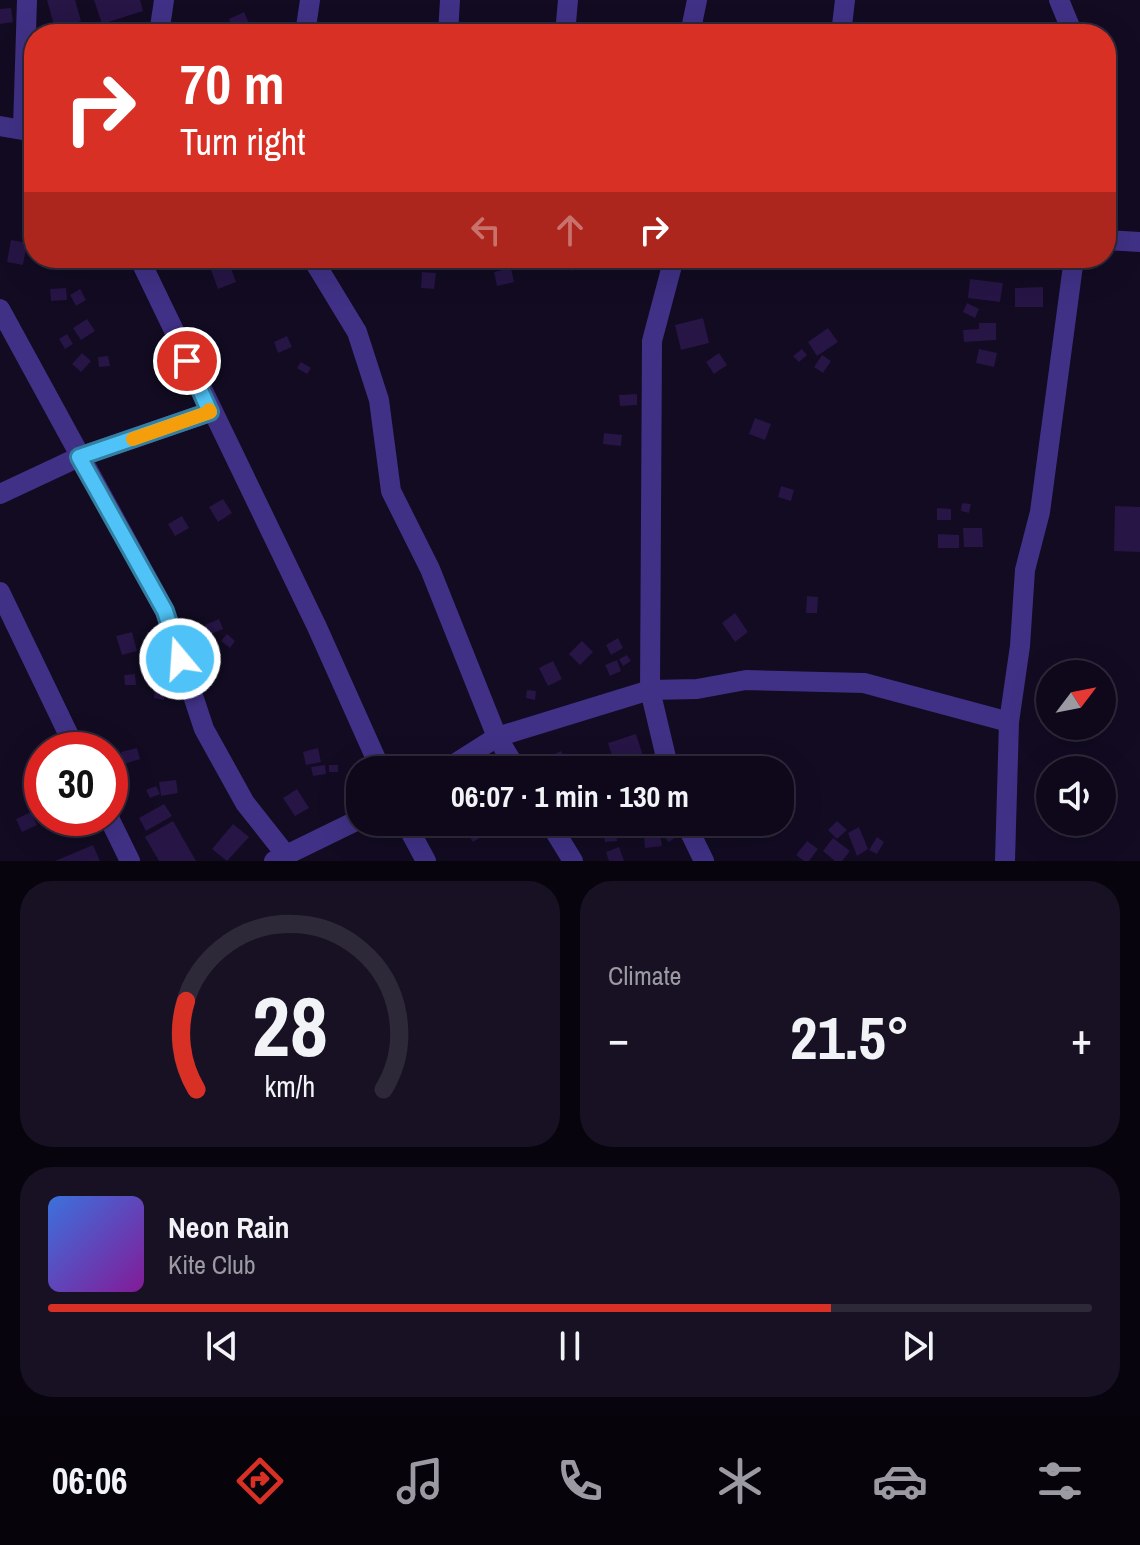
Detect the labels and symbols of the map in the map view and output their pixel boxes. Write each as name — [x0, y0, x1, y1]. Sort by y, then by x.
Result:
pin — [153, 327, 221, 395]
position arrow — [138, 617, 222, 701]
north arrow — [1036, 660, 1116, 740]
speed limit sign: 30 — [24, 732, 128, 836]

